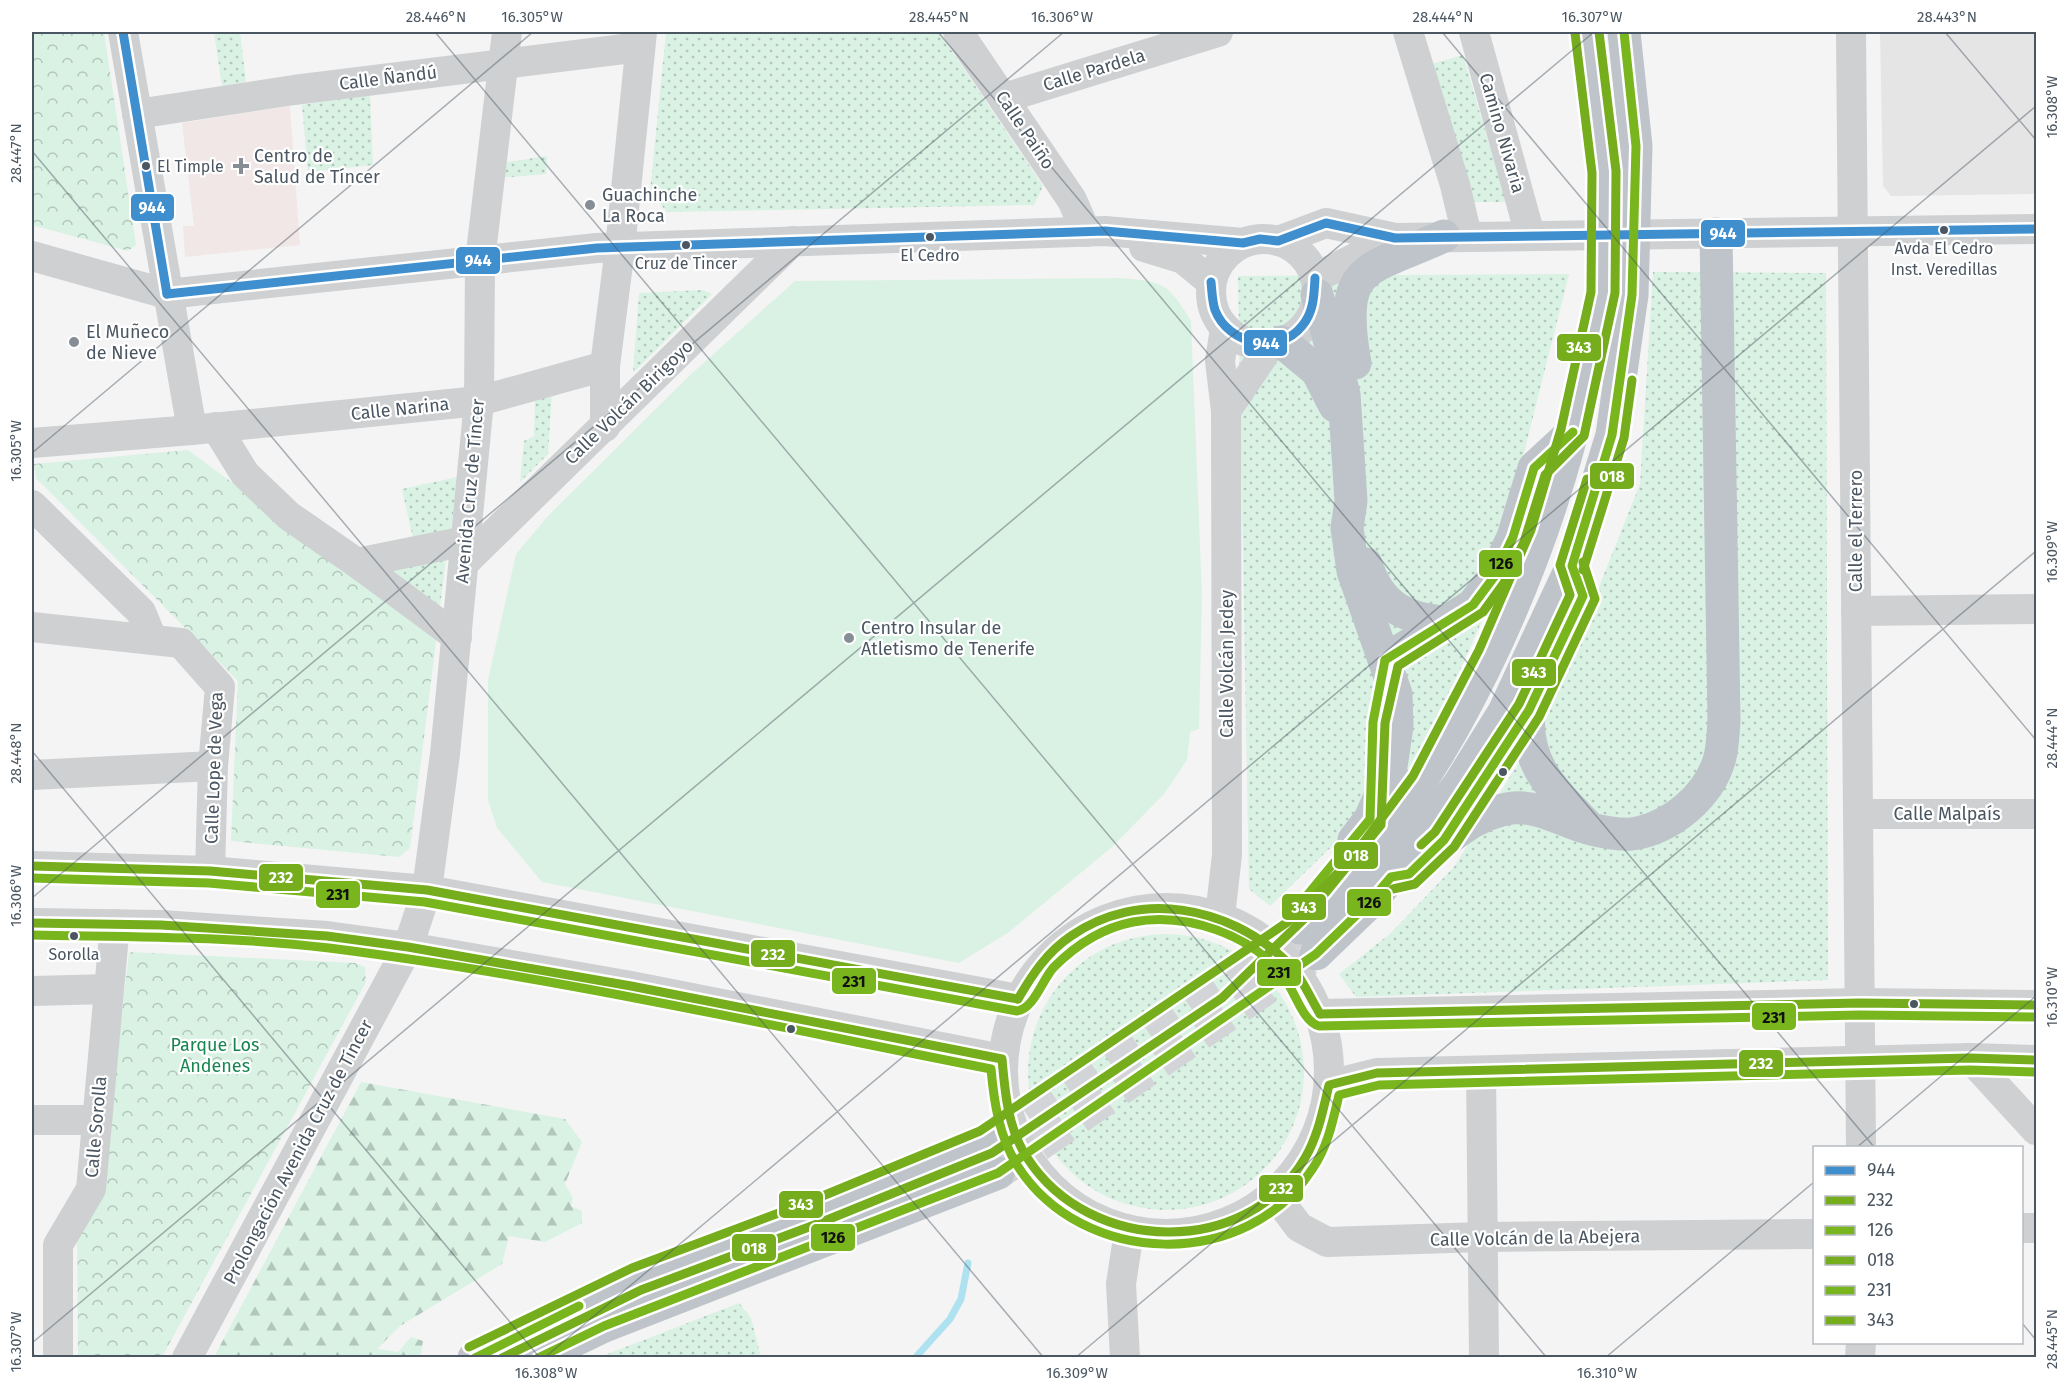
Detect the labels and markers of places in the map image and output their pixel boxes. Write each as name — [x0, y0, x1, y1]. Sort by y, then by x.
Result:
place label: Centro de Salud de Tíncer — [254, 145, 380, 188]
place label: El Timple — [157, 157, 224, 176]
marker: Centro de Salud de Tíncer — [232, 157, 250, 175]
marker: El Timple — [140, 160, 152, 172]
place label: Guachinche La Roca — [602, 184, 697, 227]
marker: Guachinche La Roca — [583, 198, 597, 212]
marker: Avda El Cedro Inst. Veredillas — [1938, 224, 1950, 236]
marker: El Cedro — [924, 231, 936, 243]
marker: Cruz de Tincer — [680, 239, 692, 251]
place label: Avda El Cedro Inst. Veredillas — [1891, 239, 1997, 279]
place label: El Cedro — [900, 246, 960, 265]
place label: Cruz de Tincer — [635, 254, 738, 273]
place label: El Muñeco de Nieve — [86, 321, 169, 364]
marker: El Muñeco de Nieve — [67, 335, 81, 349]
place label: Centro Insular de Atletismo de Tenerife — [861, 617, 1035, 660]
marker: Centro Insular de Atletismo de Tenerife — [842, 631, 856, 645]
unlabelled marker — [1497, 766, 1509, 778]
marker: Sorolla — [68, 930, 80, 942]
place label: Sorolla — [48, 945, 100, 964]
unlabelled marker — [1908, 998, 1920, 1010]
unlabelled marker — [785, 1023, 797, 1035]

